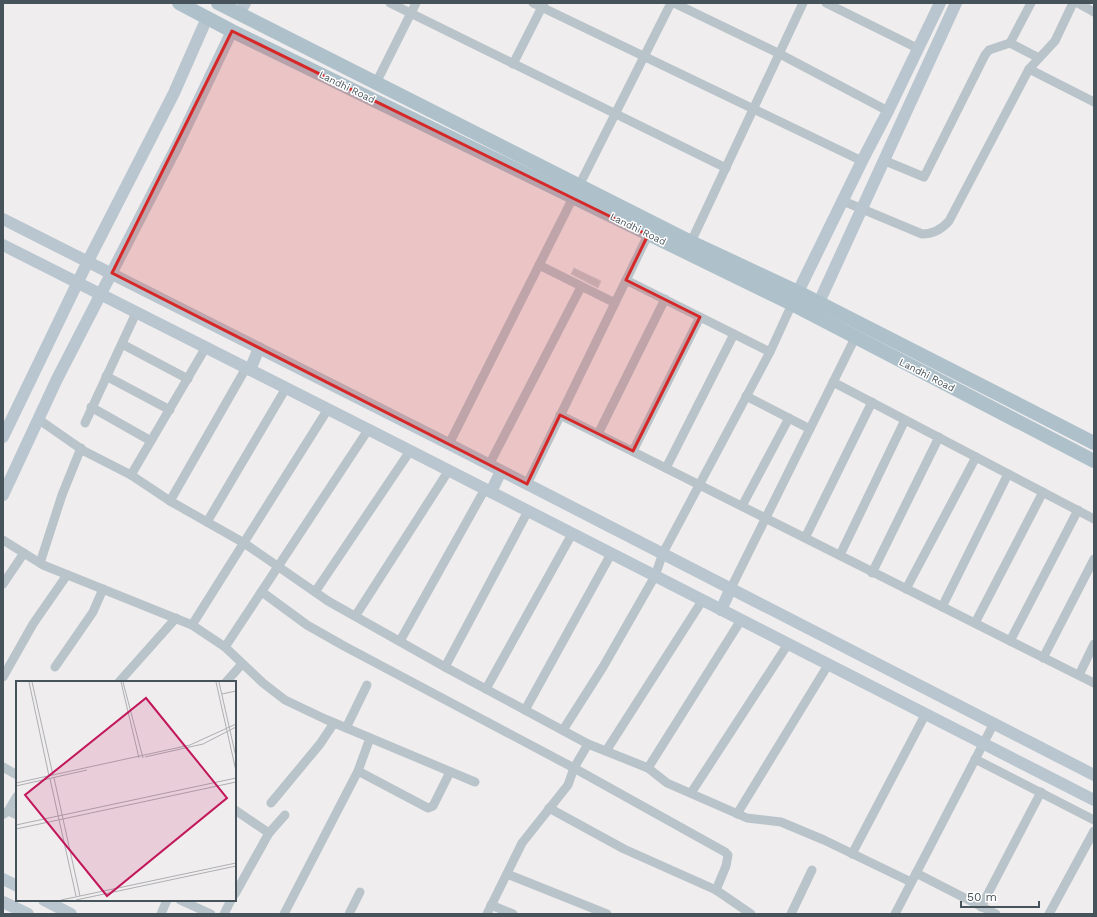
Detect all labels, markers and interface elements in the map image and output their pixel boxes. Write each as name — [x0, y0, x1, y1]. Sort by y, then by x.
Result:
street label: Landhi Road — [317, 69, 377, 105]
street label: Landhi Road — [608, 211, 668, 247]
street label: Landhi Road — [897, 356, 957, 394]
inset map — [16, 681, 236, 901]
scale bar — [961, 883, 1039, 909]
text: 50 m — [967, 890, 997, 904]

